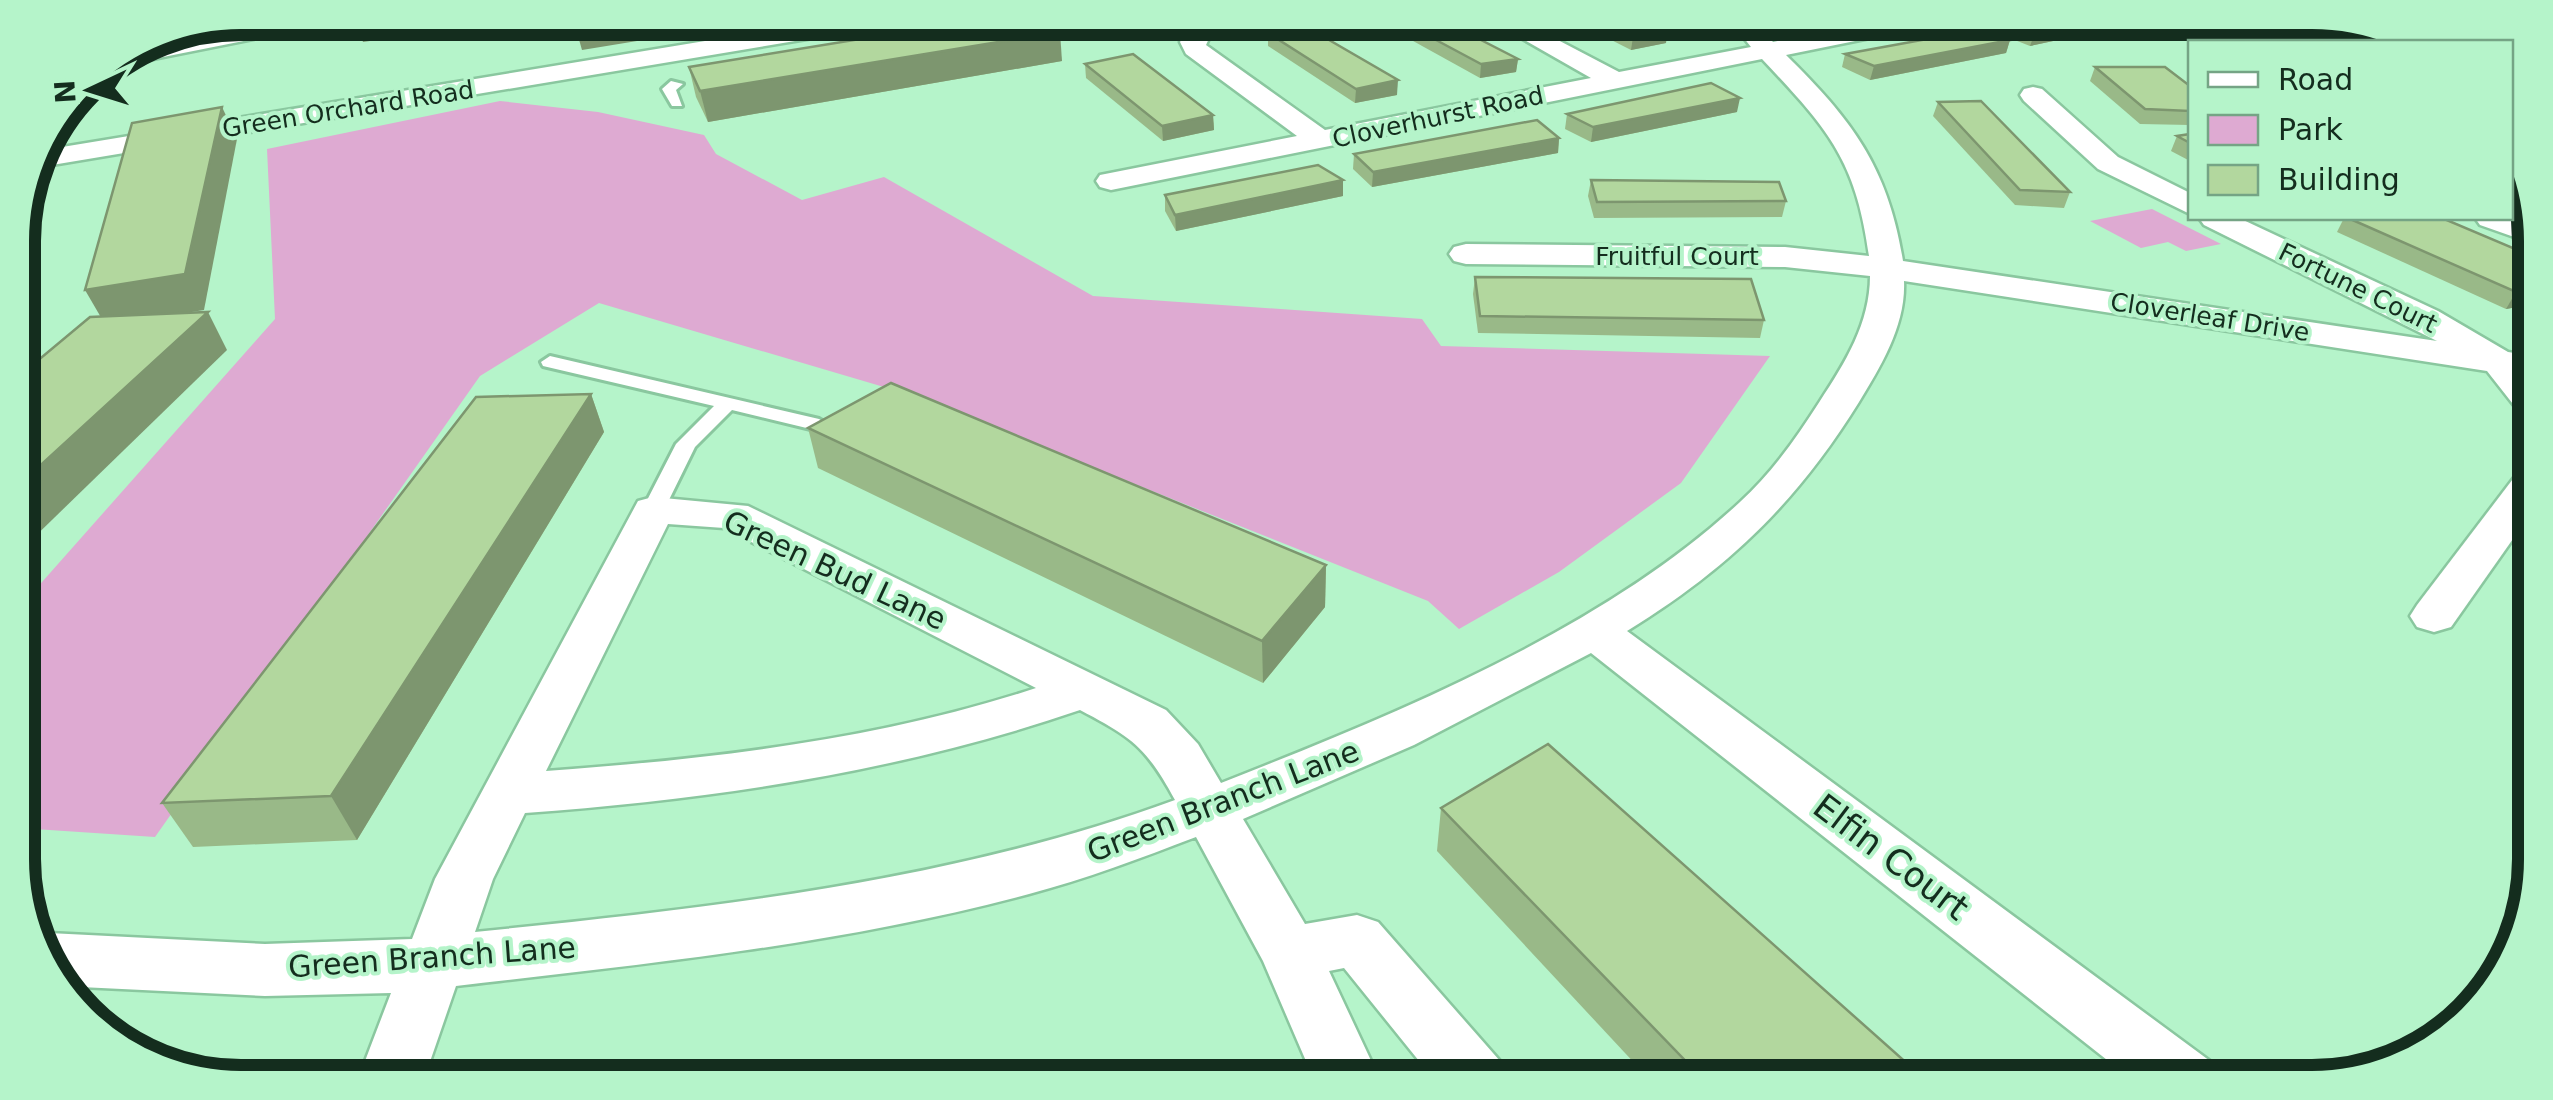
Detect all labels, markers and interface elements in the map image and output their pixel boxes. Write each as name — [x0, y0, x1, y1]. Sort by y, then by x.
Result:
north arrow — [40, 40, 140, 140]
legend — [2188, 40, 2513, 220]
text: Road — [2278, 62, 2353, 97]
street label: Green Orchard Road — [220, 75, 476, 143]
text: N — [48, 79, 83, 105]
street label: Cloverhurst Road — [1330, 80, 1546, 154]
text: Park — [2278, 112, 2343, 147]
text: Building — [2278, 162, 2400, 197]
street label: Fortune Court — [2274, 237, 2442, 339]
street label: Fruitful Court — [1595, 242, 1759, 271]
street label: Cloverleaf Drive — [2108, 287, 2312, 347]
street label: Green Bud Lane — [718, 503, 952, 637]
street label: Green Branch Lane — [1082, 733, 1364, 869]
street label: Elfin Court — [1806, 786, 1976, 928]
street label: Green Branch Lane — [287, 929, 577, 985]

